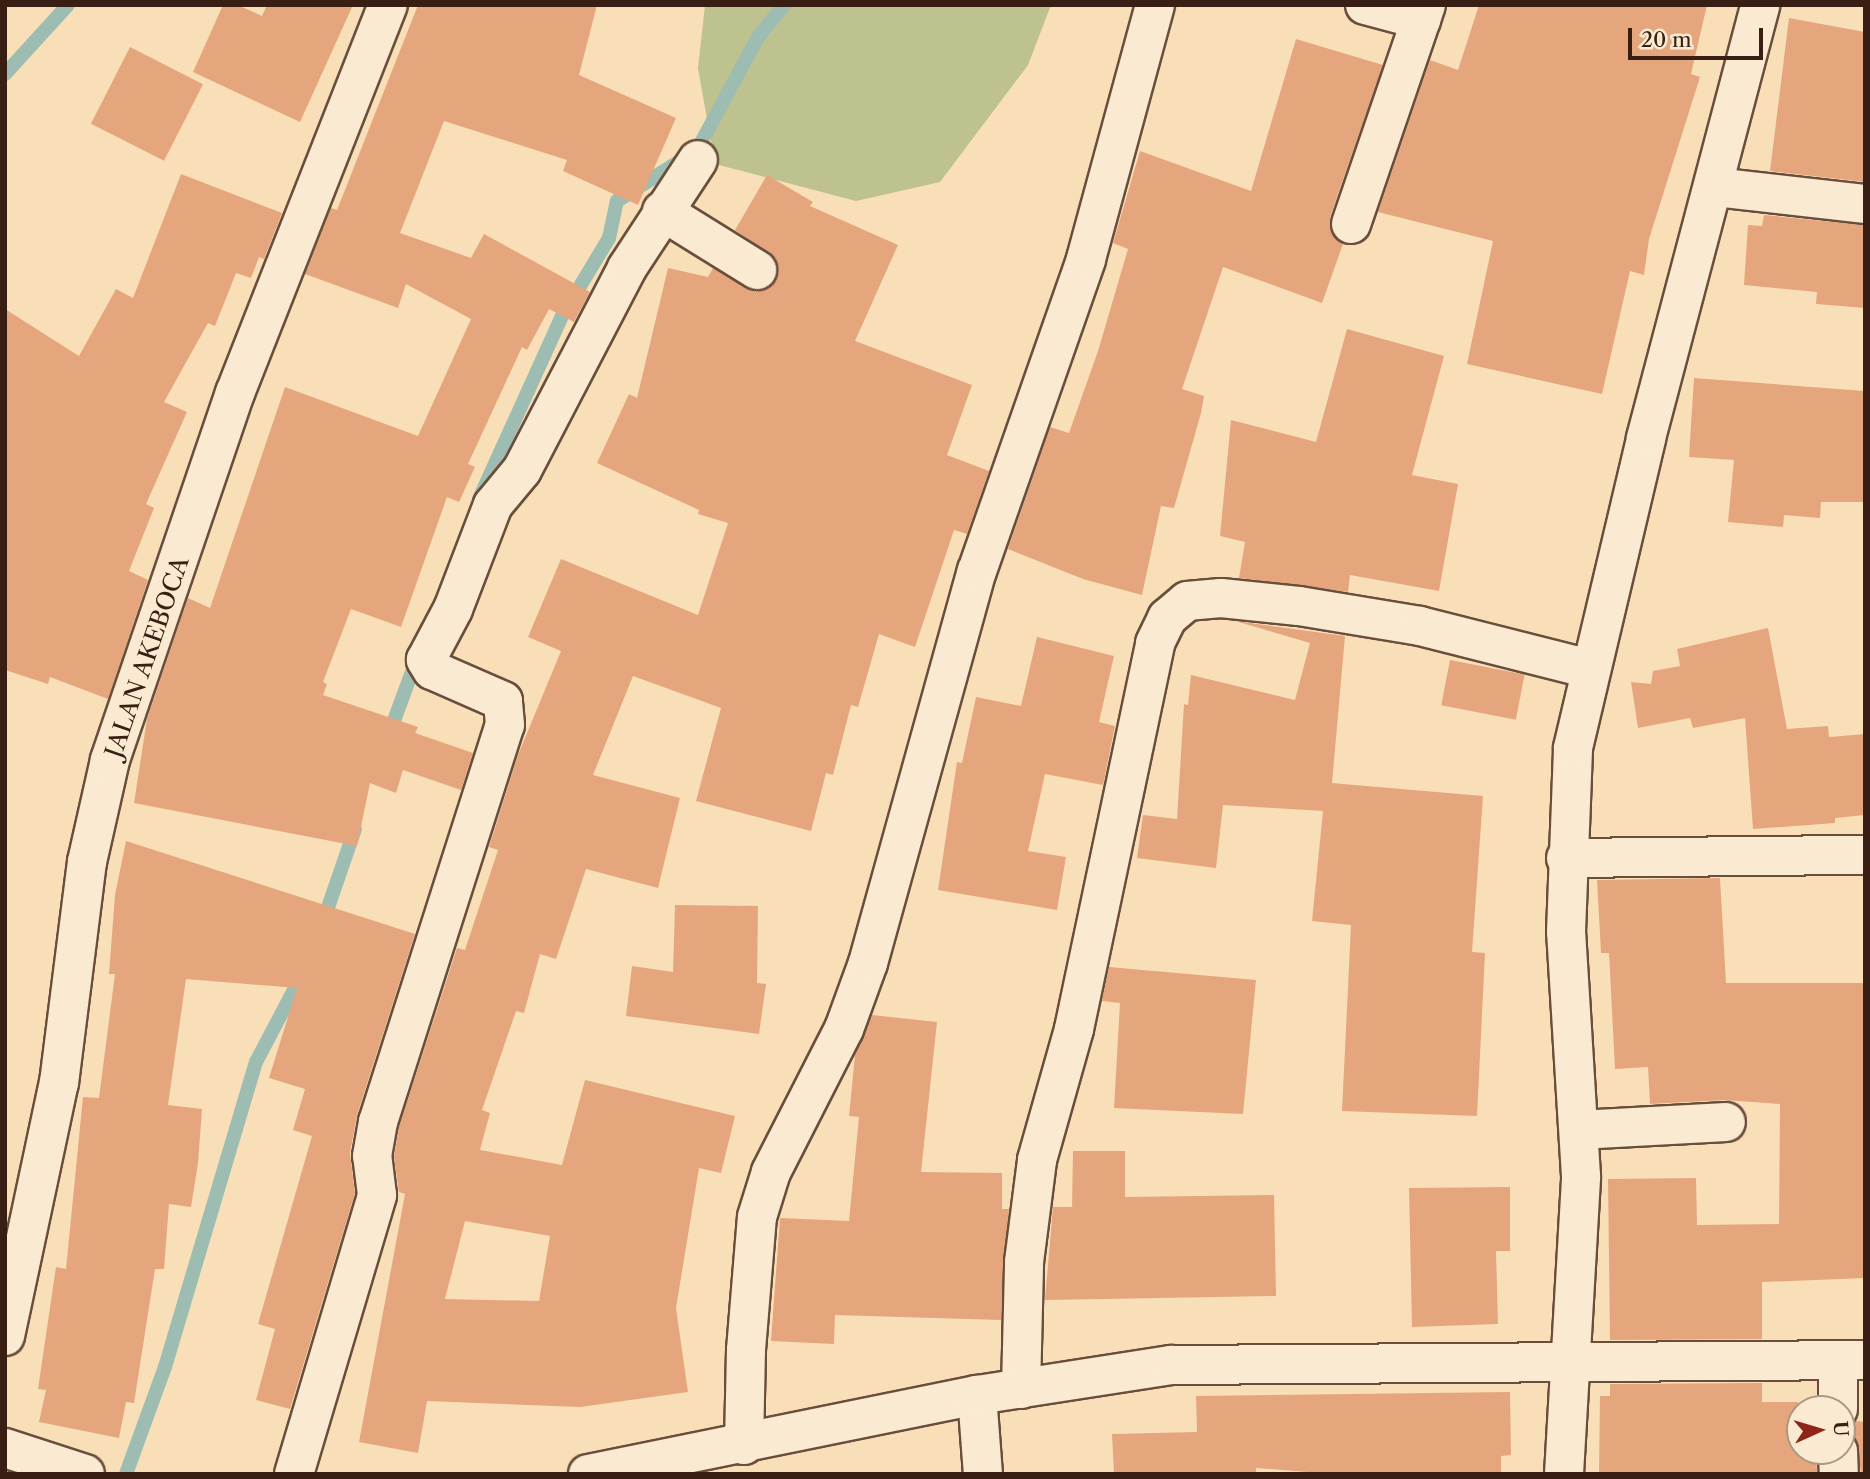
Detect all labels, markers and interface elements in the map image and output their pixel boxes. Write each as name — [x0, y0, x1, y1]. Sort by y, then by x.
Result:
scale bar — [1632, 14, 1767, 58]
text: 20 m — [1641, 27, 1692, 52]
street label: JALAN AKEBOCA — [99, 552, 195, 762]
north arrow — [1786, 1395, 1856, 1465]
text: U — [1828, 1420, 1852, 1437]

